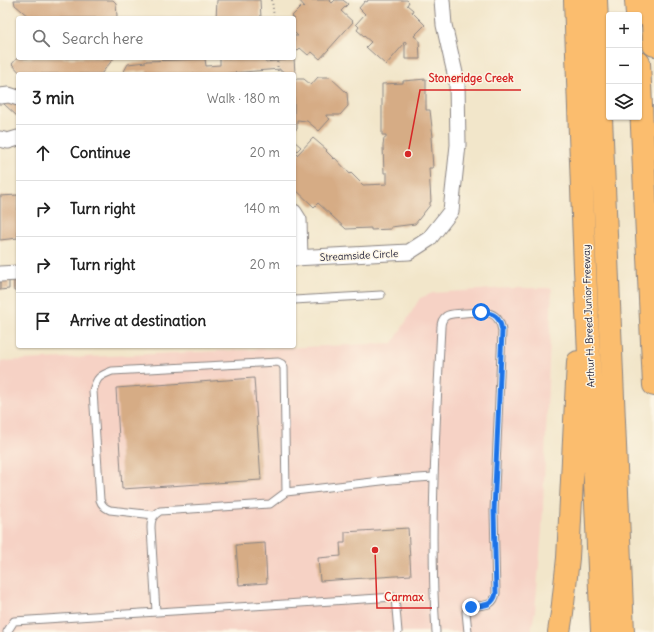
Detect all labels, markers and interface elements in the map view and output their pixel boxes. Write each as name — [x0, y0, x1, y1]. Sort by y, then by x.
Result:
map controls — [606, 12, 642, 120]
button: + — [606, 12, 642, 48]
search box — [16, 16, 296, 60]
icon: search — [30, 27, 52, 49]
text: Search here — [62, 29, 143, 48]
button: − — [606, 48, 642, 84]
callout: Stoneridge Creek — [420, 67, 521, 90]
text: Stoneridge Creek — [428, 71, 514, 86]
button: layers — [606, 84, 642, 120]
text: 3 min — [32, 87, 74, 109]
text: Walk · 180 m — [207, 90, 280, 107]
icon: ahead — [32, 142, 54, 164]
text: Continue — [70, 143, 131, 162]
text: 20 m — [250, 144, 280, 161]
icon: right — [32, 198, 54, 220]
text: Turn right — [70, 199, 135, 218]
text: 140 m — [244, 200, 280, 217]
street label: Arthur H. Breed Junior Freeway — [580, 244, 597, 388]
street label: Streamside Circle — [320, 247, 398, 264]
icon: right — [32, 254, 54, 276]
text: Turn right — [70, 255, 135, 274]
text: 20 m — [250, 256, 280, 273]
route start — [472, 303, 490, 321]
icon: arrive — [32, 310, 54, 332]
text: Arrive at destination — [70, 311, 206, 330]
callout: Carmax — [377, 585, 432, 608]
text: Carmax — [384, 590, 424, 604]
route end — [462, 598, 480, 616]

